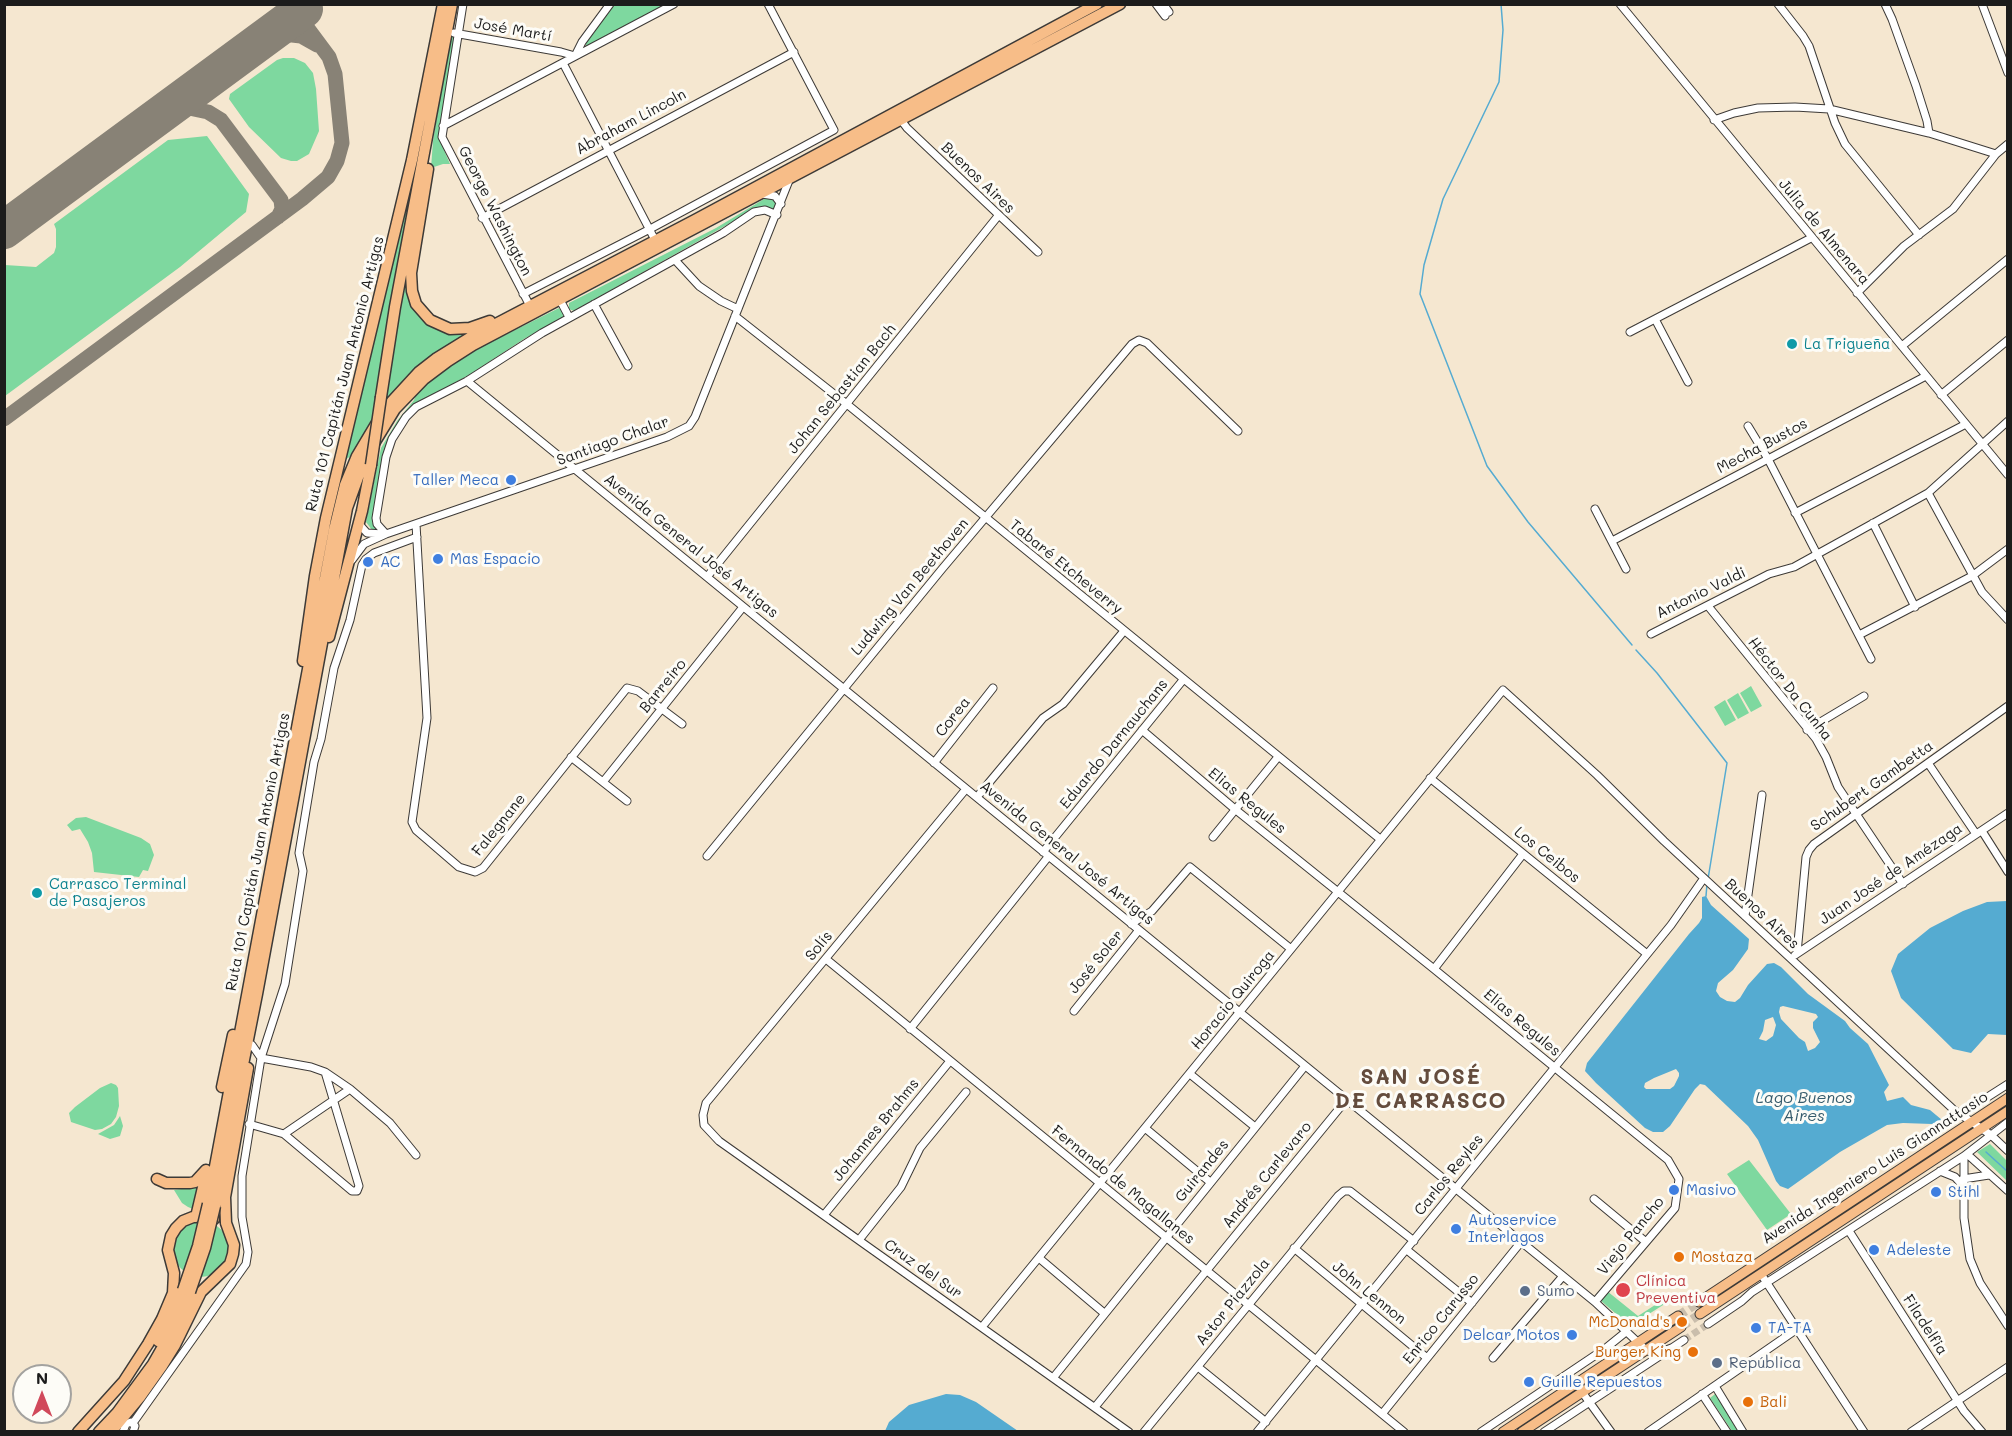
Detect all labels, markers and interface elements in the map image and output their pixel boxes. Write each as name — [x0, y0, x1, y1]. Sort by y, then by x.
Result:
street label: José Martí — [473, 14, 553, 46]
street label: Abraham Lincoln — [573, 85, 689, 159]
street label: Buenos Aires — [938, 138, 1018, 218]
street label: George Washington — [454, 143, 536, 279]
street label: Julia de Almenara — [1775, 175, 1873, 289]
street label: Ruta 101 Capitán Juan Antonio Artigas — [302, 234, 388, 514]
street label: Johan Sebastian Bach — [784, 321, 900, 457]
place label: La Trigueña — [1804, 335, 1890, 353]
marker: La Trigueña — [1785, 337, 1799, 351]
street label: Santiago Chalar — [554, 412, 672, 470]
street label: Mecha Bustos — [1714, 415, 1810, 477]
street label: Avenida General José Artigas — [600, 470, 782, 622]
place label: Taller Meca — [413, 471, 499, 489]
marker: Taller Meca — [504, 473, 518, 487]
street label: Ludwing Van Beethoven — [847, 515, 973, 659]
street label: Tabaré Etcheverry — [1006, 516, 1126, 618]
place label: Mas Espacio — [450, 550, 540, 568]
marker: Mas Espacio — [431, 552, 445, 566]
place label: AC — [380, 553, 400, 571]
marker: AC — [361, 555, 375, 569]
street label: Antonio Valdi — [1653, 564, 1749, 622]
street label: Héctor Da Cunha — [1744, 634, 1836, 744]
street label: Barreiro — [636, 655, 690, 717]
street label: Eduardo Darnauchans — [1056, 676, 1172, 812]
street label: Corea — [932, 693, 974, 741]
street label: Ruta 101 Capitán Juan Antonio Artigas — [222, 711, 294, 993]
street label: Schubert Gambetta — [1807, 737, 1937, 835]
street label: Elias Regules — [1205, 764, 1289, 838]
street label: Avenida General José Artigas — [976, 777, 1158, 929]
street label: Falegnane — [468, 790, 530, 860]
street label: Juan José de Amézaga — [1816, 819, 1966, 929]
street label: Los Ceibos — [1511, 823, 1583, 887]
place label: Carrasco Terminal de Pasajeros — [49, 875, 186, 910]
street label: Buenos Aires — [1721, 875, 1803, 953]
marker: Carrasco Terminal de Pasajeros — [30, 886, 44, 900]
street label: Solís — [802, 927, 836, 965]
street label: José Soler — [1065, 927, 1127, 997]
street label: Horacio Quiroga — [1187, 947, 1279, 1053]
street label: Elías Regules — [1480, 986, 1564, 1060]
district label: SAN JOSÉ DE CARRASCO — [1335, 1065, 1507, 1115]
street label: Johannes Brahms — [829, 1075, 923, 1185]
water label: Lago Buenos Aires — [1756, 1088, 1852, 1126]
street label: Avenida Ingeniero Luis Giannattasio — [1759, 1088, 1991, 1248]
street label: Andrés Carlevaro — [1219, 1118, 1315, 1232]
street label: Fernando de Magallanes — [1048, 1122, 1198, 1248]
street label: Carlos Reyles — [1411, 1131, 1487, 1219]
street label: Guirandes — [1171, 1136, 1233, 1206]
place label: Masivo — [1686, 1181, 1736, 1199]
marker: Masivo — [1667, 1183, 1681, 1197]
place label: Stihl — [1948, 1183, 1980, 1201]
marker: Stihl — [1929, 1185, 1943, 1199]
street label: Viejo Pancho — [1594, 1193, 1668, 1279]
place label: Autoservice Interlagos — [1468, 1211, 1557, 1246]
marker: Autoservice Interlagos — [1449, 1222, 1463, 1236]
street label: Cruz del Sur — [881, 1235, 965, 1303]
place label: Adeleste — [1886, 1241, 1951, 1259]
marker: Adeleste — [1867, 1243, 1881, 1257]
place label: Mostaza — [1691, 1248, 1753, 1266]
marker: Mostaza — [1672, 1250, 1686, 1264]
street label: Astor Piazzola — [1192, 1255, 1274, 1349]
street label: John Lennon — [1328, 1258, 1410, 1328]
street label: Enrico Carusso — [1399, 1270, 1483, 1368]
place label: Clínica Preventiva — [1636, 1272, 1716, 1307]
marker: Clínica Preventiva — [1614, 1281, 1632, 1299]
place label: Sumo — [1537, 1282, 1574, 1300]
marker: Sumo — [1518, 1284, 1532, 1298]
street label: Filadelfia — [1899, 1291, 1951, 1359]
place label: McDonald's — [1588, 1313, 1670, 1331]
marker: McDonald's — [1675, 1315, 1689, 1329]
place label: TA-TA — [1768, 1319, 1812, 1337]
marker: TA-TA — [1749, 1321, 1763, 1335]
place label: Delcar Motos — [1463, 1326, 1560, 1344]
marker: Delcar Motos — [1565, 1328, 1579, 1342]
place label: Burger King — [1595, 1343, 1681, 1361]
marker: Burger King — [1686, 1345, 1700, 1359]
place label: República — [1729, 1354, 1801, 1372]
marker: República — [1710, 1356, 1724, 1370]
north arrow — [12, 1364, 72, 1424]
text: N — [36, 1367, 48, 1388]
place label: Guille Repuestos — [1541, 1373, 1662, 1391]
marker: Guille Repuestos — [1522, 1375, 1536, 1389]
place label: Bali — [1760, 1393, 1787, 1411]
marker: Bali — [1741, 1395, 1755, 1409]

